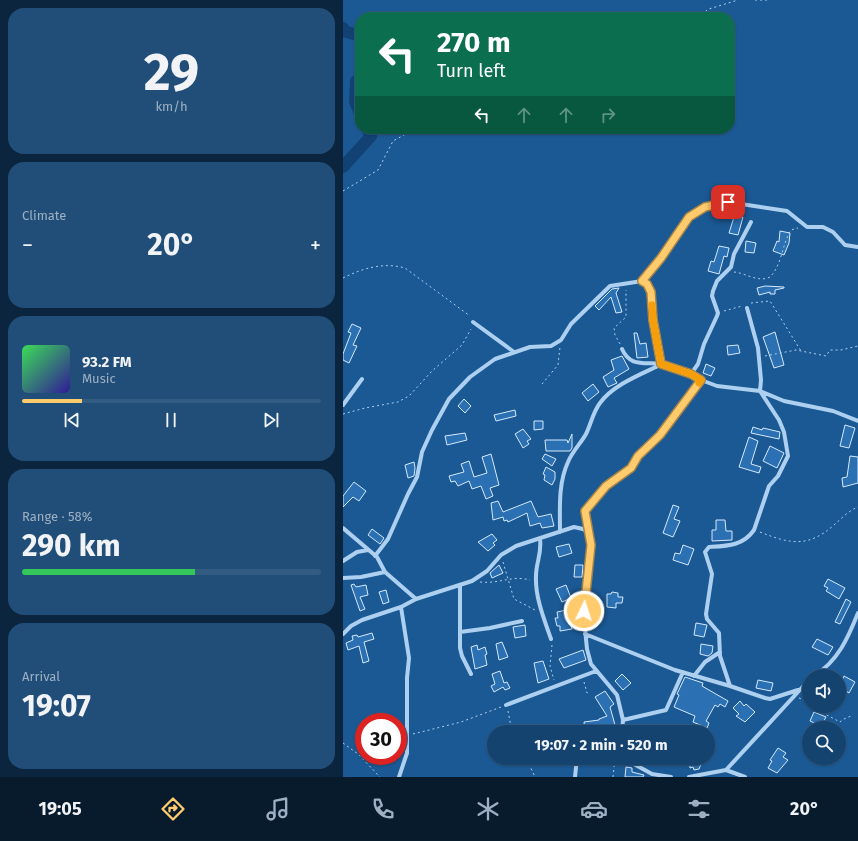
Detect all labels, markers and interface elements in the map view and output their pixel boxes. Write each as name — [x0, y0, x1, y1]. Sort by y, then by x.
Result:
text: 270 m — [437, 26, 511, 59]
icon: left — [371, 28, 423, 80]
text: 29 — [144, 41, 199, 104]
text: Turn left — [437, 60, 506, 82]
text: km/h — [155, 99, 188, 114]
icon: left — [471, 104, 493, 126]
icon: ahead — [513, 104, 535, 126]
icon: ahead — [555, 104, 577, 126]
icon: right — [597, 104, 619, 126]
pin — [711, 185, 745, 219]
icon: arrive — [717, 191, 739, 213]
text: Climate — [22, 208, 66, 223]
text: 20° — [147, 227, 196, 263]
text: − — [22, 232, 33, 259]
text: + — [310, 232, 321, 259]
text: 93.2 FM — [82, 353, 132, 371]
text: Music — [82, 371, 116, 386]
icon: previous — [61, 409, 83, 431]
icon: pause — [160, 409, 182, 431]
icon: next — [260, 409, 282, 431]
text: Range · 58% — [22, 509, 93, 524]
text: 290 km — [22, 528, 121, 564]
position arrow — [563, 590, 605, 632]
text: Arrival — [22, 669, 60, 684]
map controls — [802, 669, 846, 765]
button: sound — [802, 669, 846, 713]
text: 19:07 — [22, 688, 91, 724]
speed limit sign: 30 — [355, 713, 407, 765]
button: search — [802, 721, 846, 765]
text: 19:07 · 2 min · 520 m — [534, 736, 668, 754]
icon: directions — [159, 795, 187, 823]
icon: music — [264, 795, 292, 823]
icon: phone — [369, 795, 397, 823]
icon: climate — [474, 795, 502, 823]
icon: car — [580, 795, 608, 823]
icon: filters — [685, 795, 713, 823]
text: 19:05 — [39, 798, 82, 820]
text: 20° — [790, 798, 819, 820]

